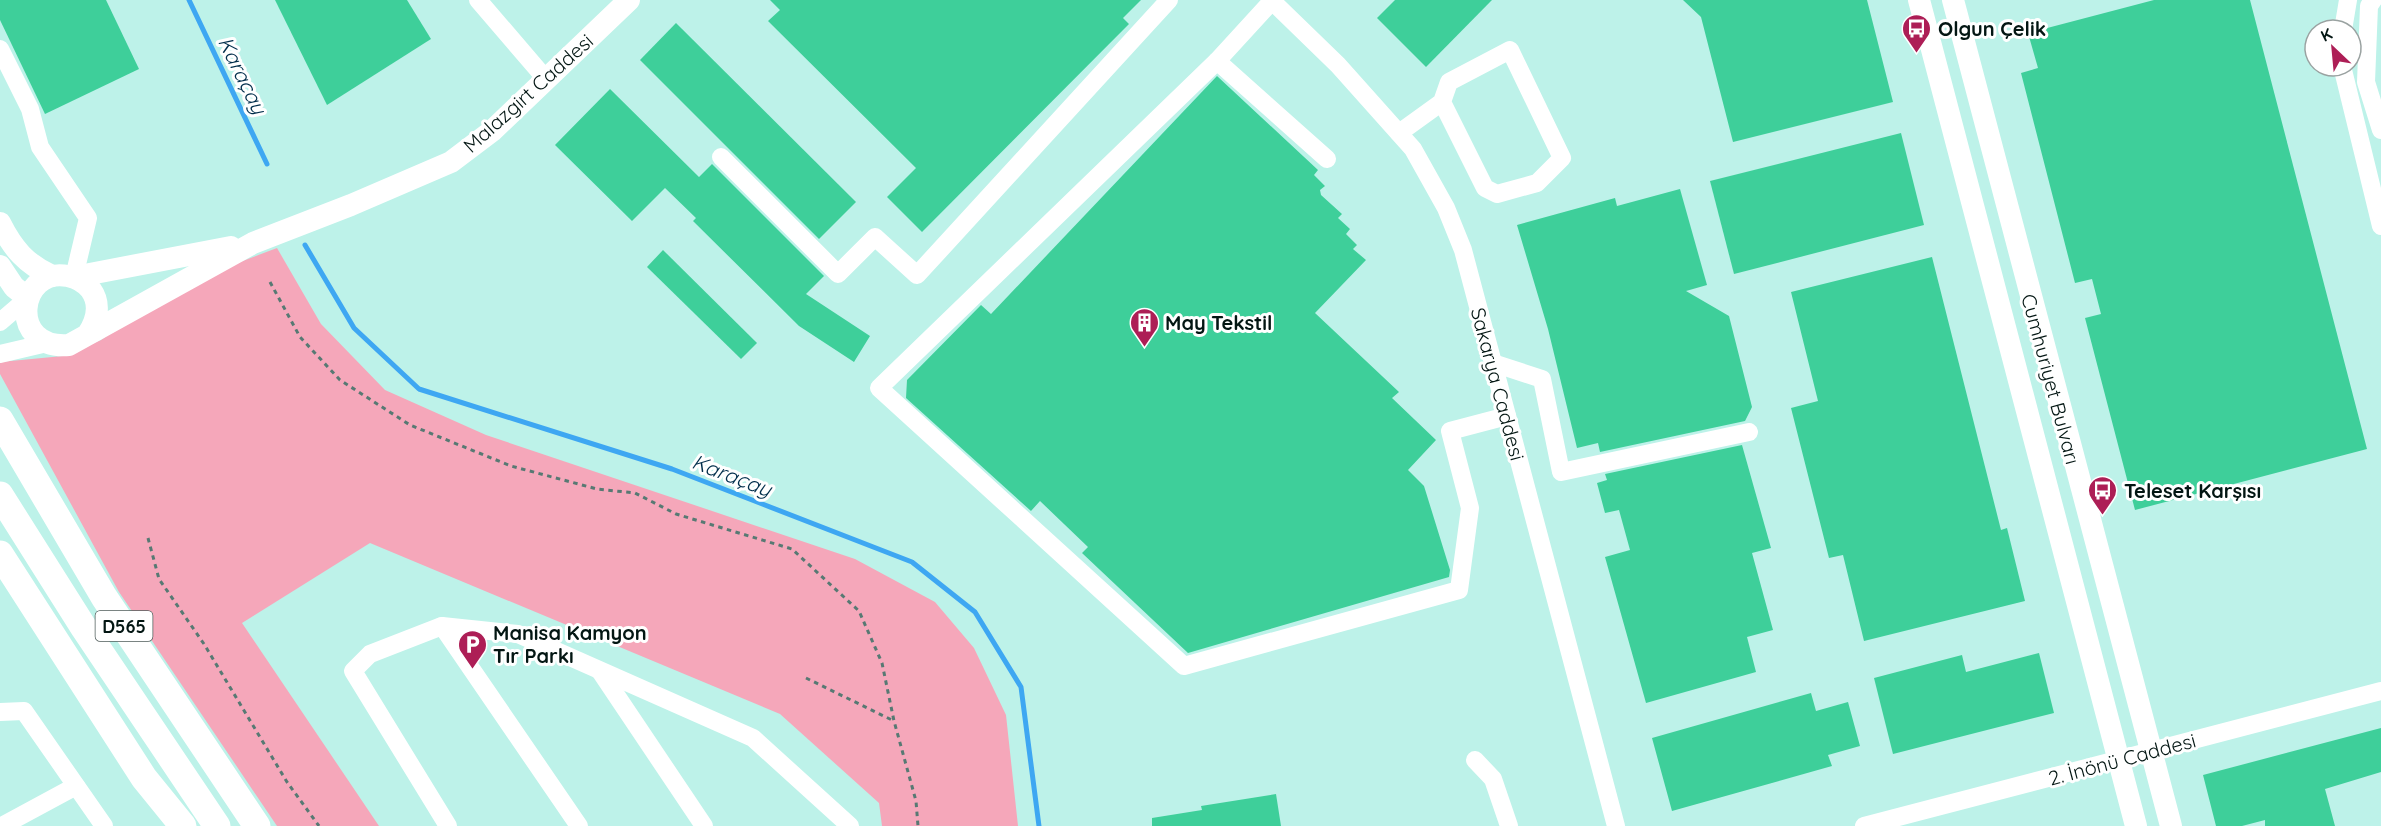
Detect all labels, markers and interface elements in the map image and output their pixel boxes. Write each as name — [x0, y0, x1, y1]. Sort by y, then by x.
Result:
bus stop icon: Olgun Çelik — [1901, 12, 1933, 54]
place label: Olgun Çelik — [1938, 16, 2046, 41]
north arrow — [2303, 18, 2363, 78]
text: K — [2317, 23, 2336, 46]
street label: Malazgirt Caddesi — [458, 28, 598, 158]
water label: Karaçay — [213, 32, 273, 119]
street label: Cumhuriyet Bulvarı — [2016, 291, 2086, 467]
street label: Sakarya Caddesi — [1466, 305, 1530, 463]
building icon: May Tekstil — [1128, 306, 1160, 348]
place label: May Tekstil — [1165, 310, 1272, 335]
water label: Karaçay — [689, 448, 776, 502]
bus stop icon: Teleset Karşısı — [2087, 474, 2119, 516]
place label: Teleset Karşısı — [2124, 478, 2261, 503]
road number: D565 — [96, 611, 152, 641]
place label: Manisa Kamyon Tır Parkı — [493, 620, 647, 668]
parking icon: Manisa Kamyon Tır Parkı — [456, 628, 488, 670]
street label: 2. İnönü Caddesi — [2046, 727, 2198, 791]

